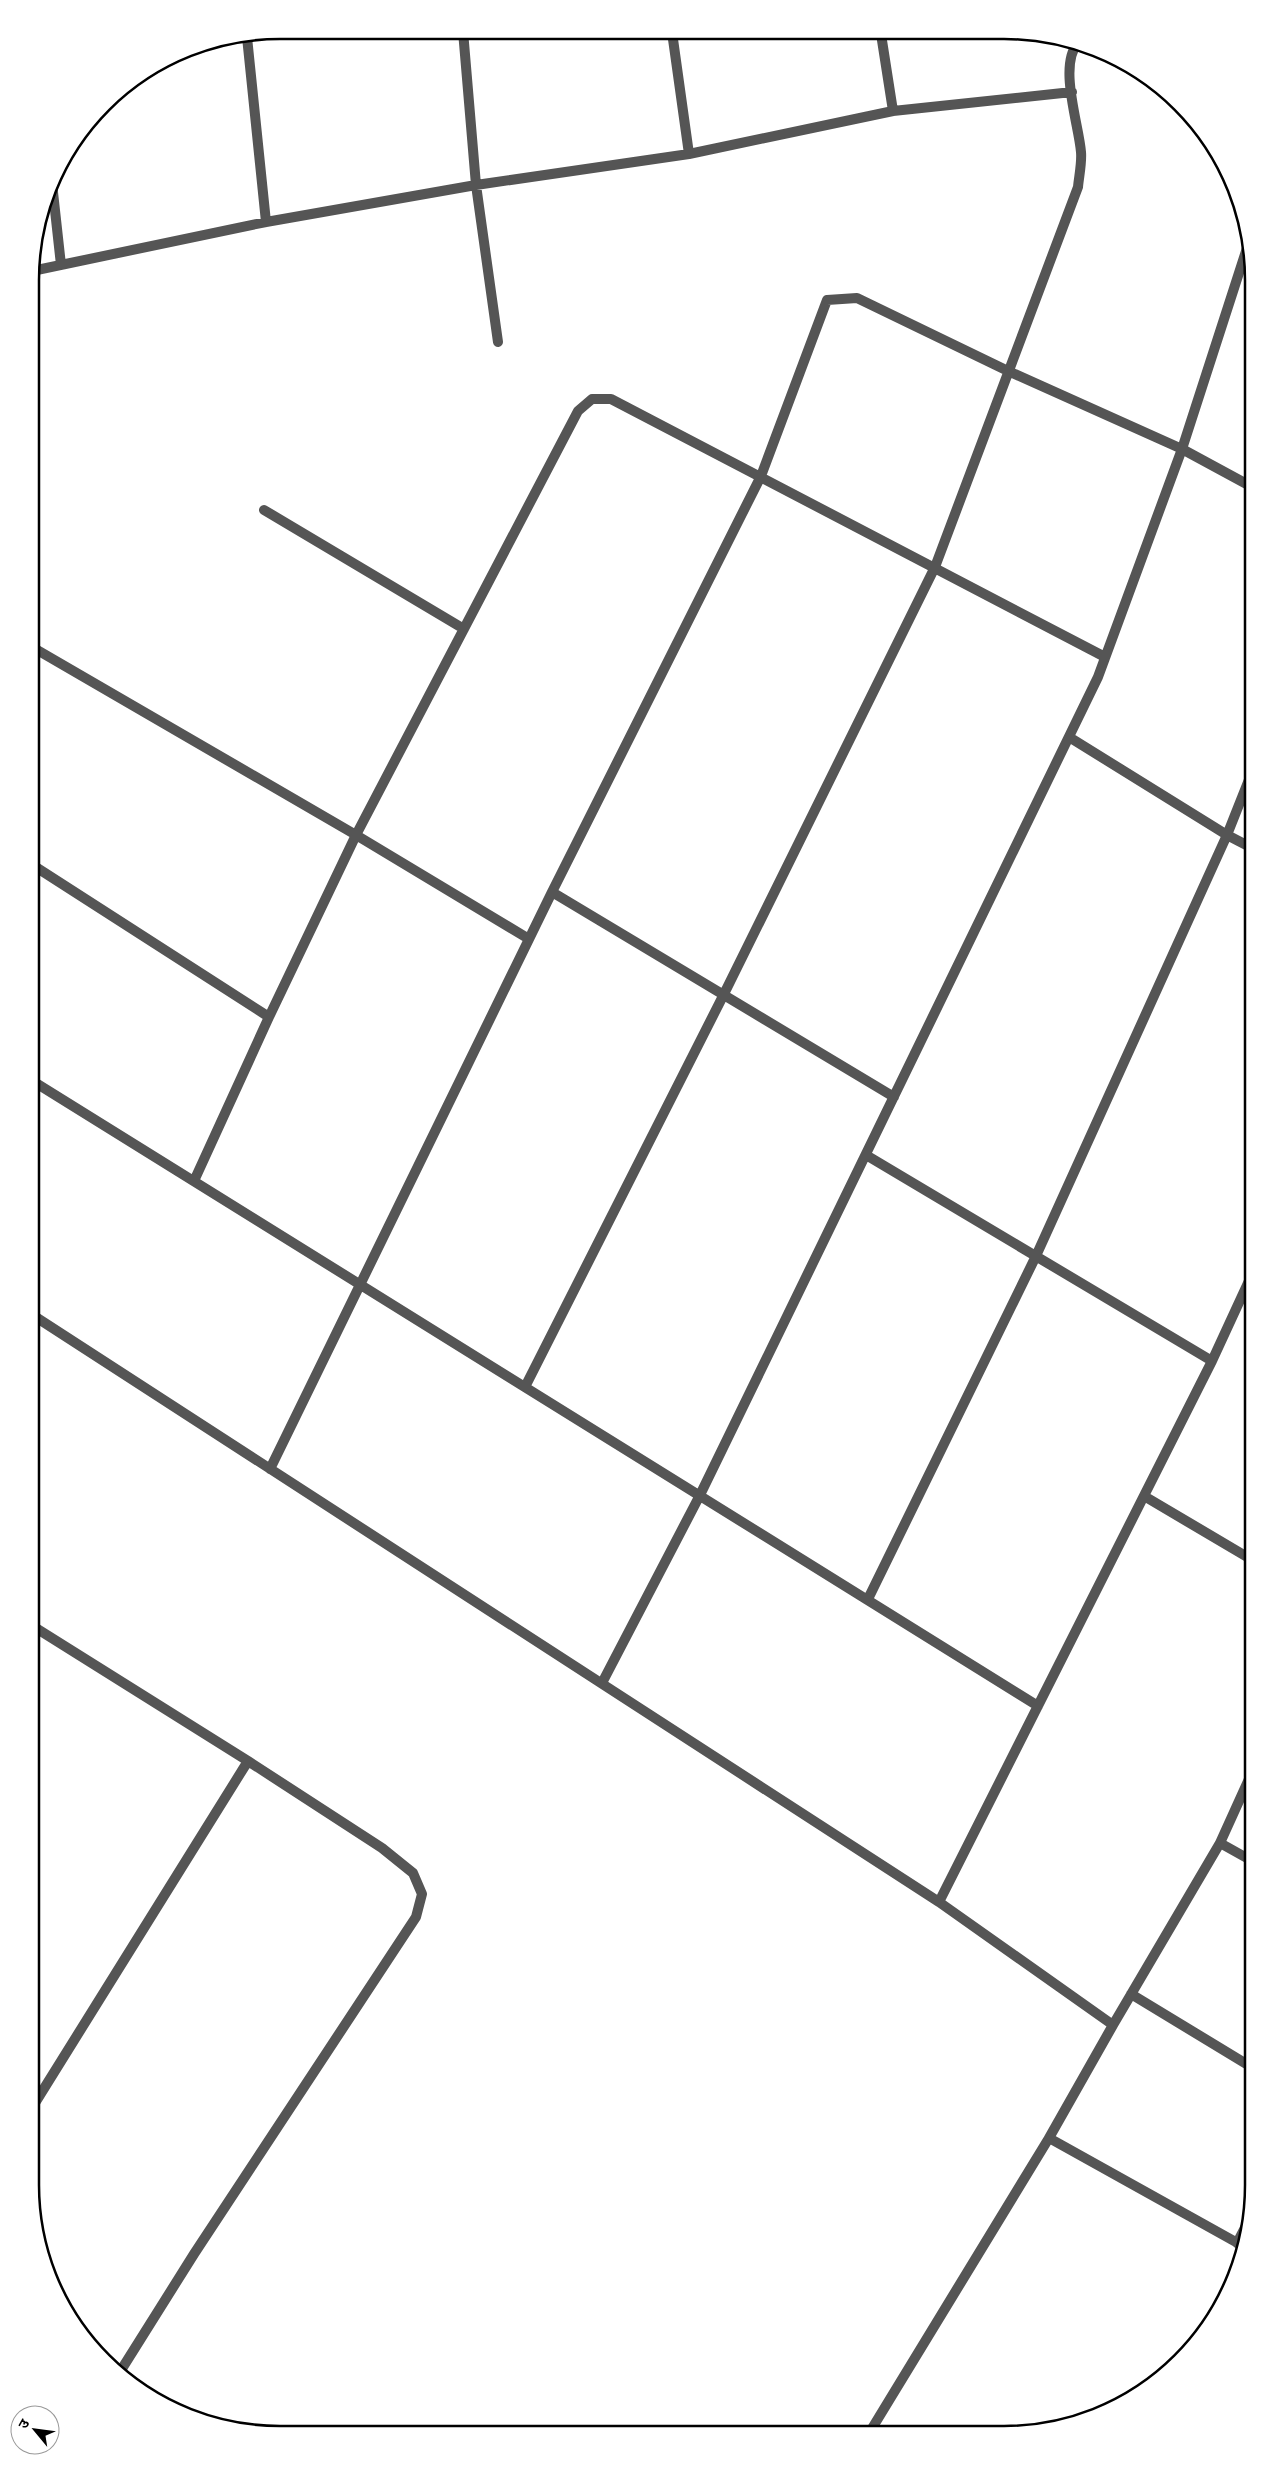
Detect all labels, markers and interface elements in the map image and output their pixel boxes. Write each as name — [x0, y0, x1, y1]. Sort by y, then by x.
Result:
north arrow — [10, 2405, 60, 2455]
text: उ — [15, 2416, 33, 2431]

